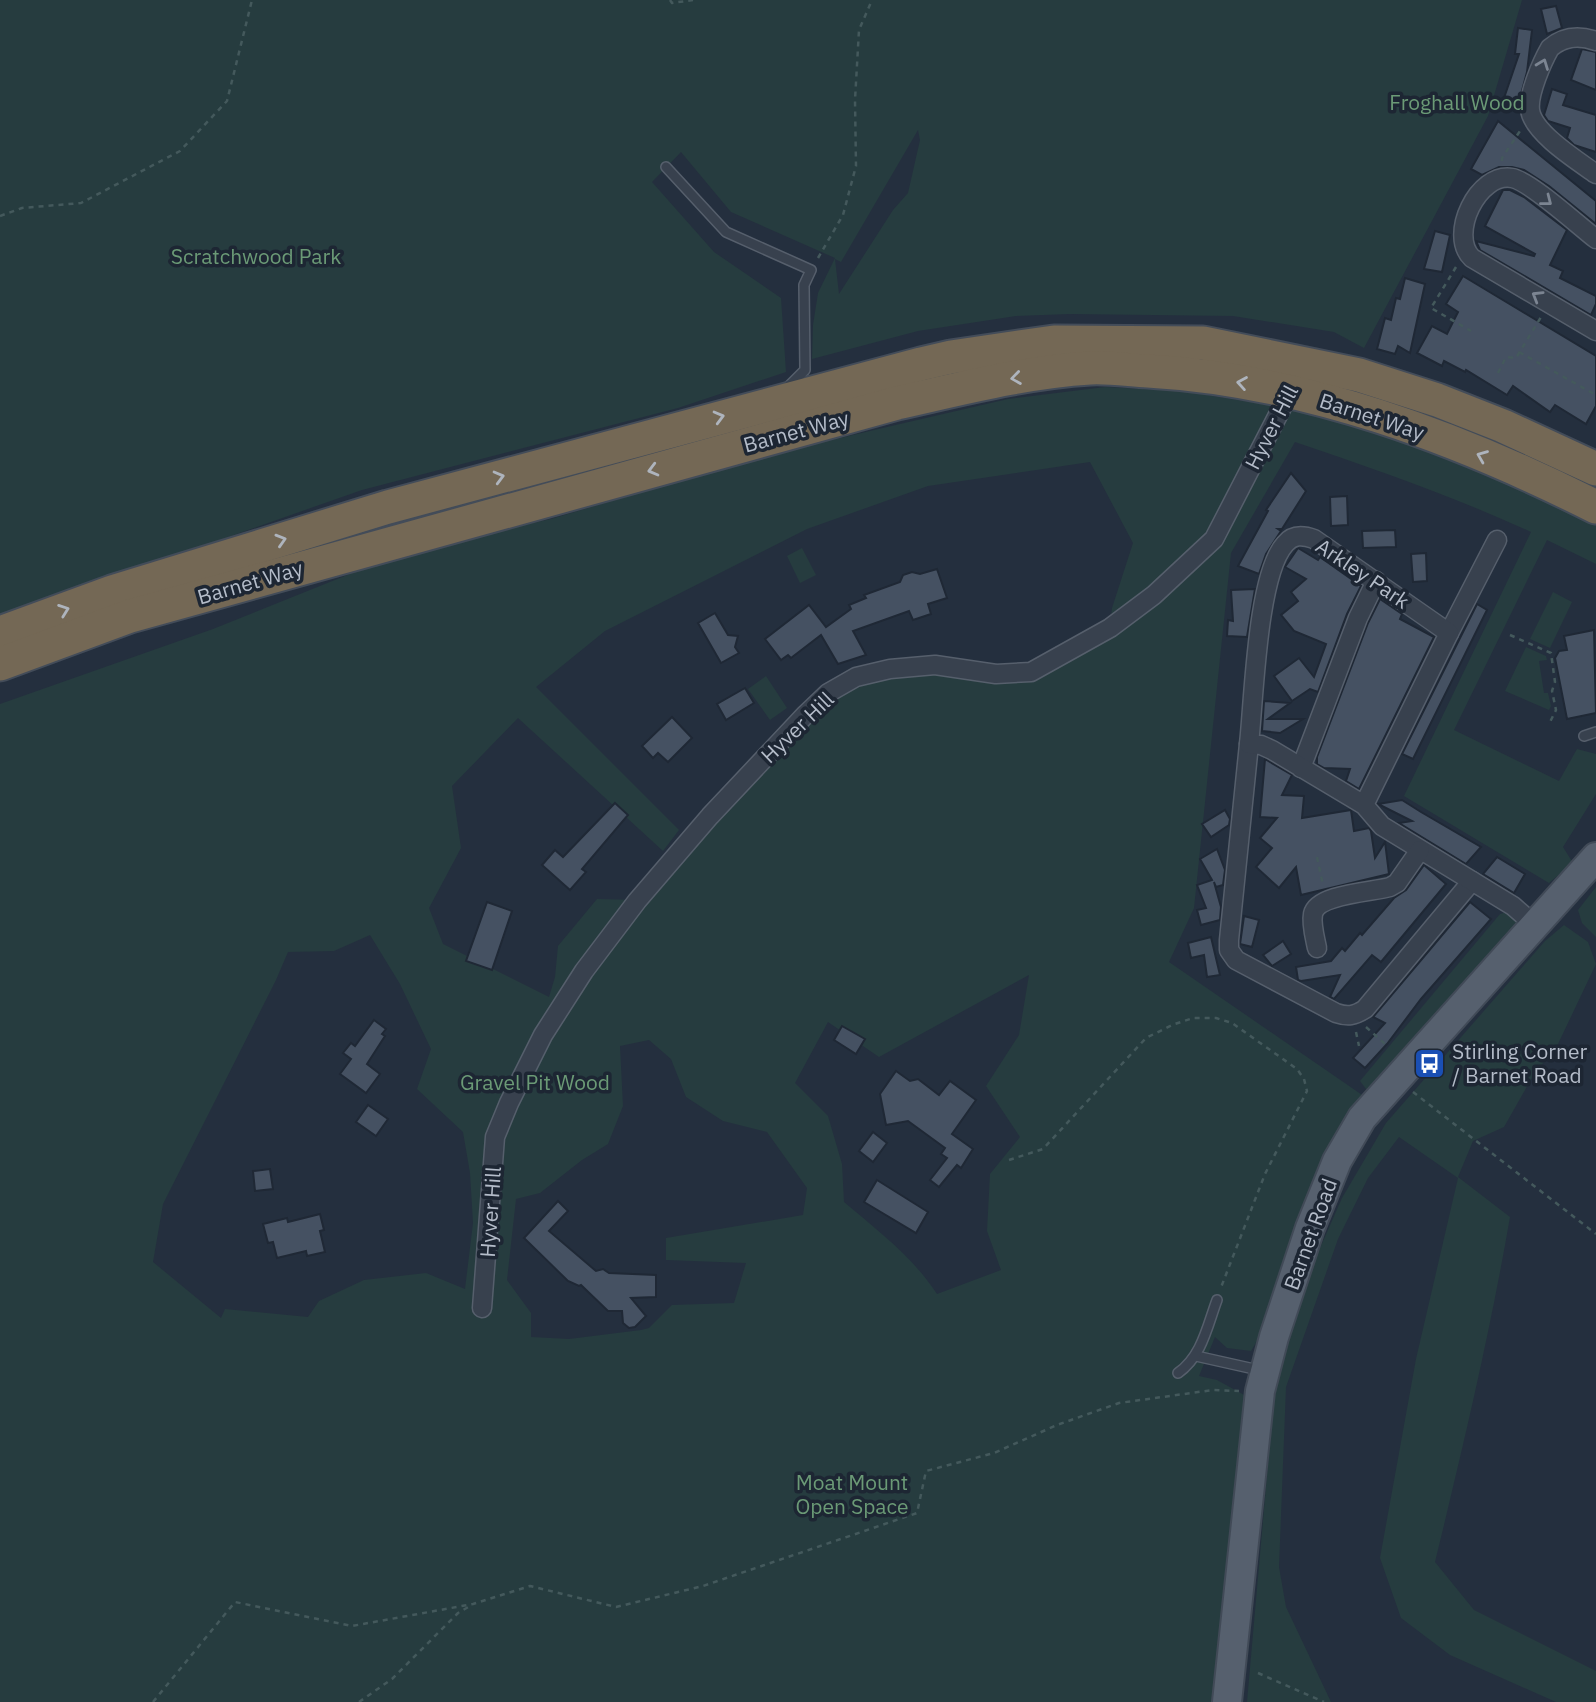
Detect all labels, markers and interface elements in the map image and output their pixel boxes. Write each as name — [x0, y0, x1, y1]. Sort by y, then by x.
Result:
one-way arrow — [1534, 59, 1548, 71]
park label: Froghall Wood — [1389, 88, 1525, 116]
one-way arrow — [1539, 192, 1551, 205]
park label: Scratchwood Park — [171, 242, 341, 270]
one-way arrow — [1532, 292, 1545, 305]
one-way arrow — [1010, 370, 1022, 385]
one-way arrow — [1236, 376, 1248, 391]
street label: Hyver Hill — [1238, 380, 1304, 474]
street label: Barnet Way — [1316, 386, 1428, 446]
street label: Barnet Way — [740, 403, 853, 459]
one-way arrow — [713, 411, 725, 426]
one-way arrow — [1477, 450, 1489, 464]
one-way arrow — [647, 462, 659, 476]
one-way arrow — [493, 471, 505, 485]
street label: Arkley Park — [1311, 531, 1415, 615]
one-way arrow — [274, 534, 287, 548]
street label: Barnet Way — [194, 553, 307, 610]
one-way arrow — [58, 604, 70, 618]
street label: Hyver Hill — [755, 685, 840, 769]
place label: Stirling Corner / Barnet Road — [1452, 1037, 1587, 1089]
bus stop icon: Stirling Corner / Barnet Road — [1412, 1046, 1446, 1080]
park label: Gravel Pit Wood — [460, 1068, 610, 1096]
street label: Hyver Hill — [473, 1165, 507, 1258]
street label: Barnet Road — [1277, 1174, 1343, 1294]
park label: Moat Mount Open Space — [795, 1468, 909, 1520]

